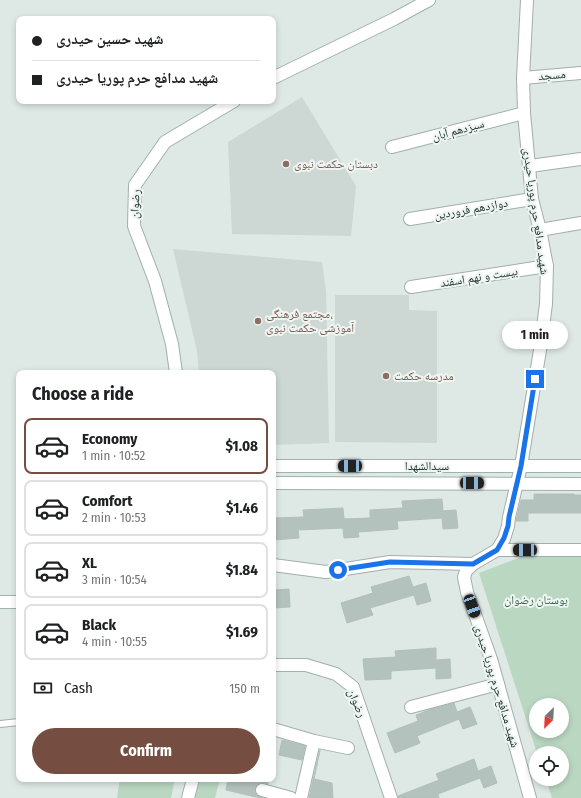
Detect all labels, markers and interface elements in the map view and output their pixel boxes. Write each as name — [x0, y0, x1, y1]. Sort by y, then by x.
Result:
text: شهید حسین حیدری — [56, 30, 164, 48]
street label: مسجد — [538, 67, 566, 83]
text: شهید مدافع حرم پوریا حیدری — [56, 69, 218, 87]
street label: سیزدهم آبان — [430, 116, 486, 145]
street label: شهید مدافع حرم پوریا حیدری — [519, 147, 552, 276]
place label: دبستان حکمت نبوی — [294, 157, 378, 171]
marker: دبستان حکمت نبوی — [281, 159, 291, 169]
street label: رضوان — [127, 189, 143, 219]
street label: دوازدهم فروردین — [433, 196, 509, 223]
street label: بیست و نهم اسفند — [439, 264, 519, 291]
place label: مجتمع‌ فرهنگی، آموزشی حکمت نبوی — [266, 307, 355, 335]
marker: مجتمع‌ فرهنگی، آموزشی حکمت نبوی — [253, 316, 263, 326]
callout: 1 min — [502, 321, 568, 349]
text: 1 min — [521, 327, 549, 342]
place label: مدرسه حکمت — [394, 369, 454, 383]
route end — [526, 370, 544, 388]
marker: مدرسه حکمت — [381, 371, 391, 381]
text: Choose a ride — [32, 383, 134, 405]
icon: car — [34, 428, 70, 464]
text: Economy — [82, 430, 137, 448]
text: $1.08 — [225, 437, 258, 455]
text: 1 min · 10:52 — [82, 448, 145, 463]
street label: سیدالشهدا — [405, 459, 449, 473]
car — [338, 460, 362, 472]
car — [460, 477, 484, 489]
icon: car — [34, 490, 70, 526]
text: Comfort — [82, 492, 133, 510]
text: $1.46 — [226, 499, 258, 517]
text: 2 min · 10:53 — [82, 510, 146, 525]
car — [513, 544, 537, 556]
icon: car — [34, 552, 70, 588]
text: XL — [82, 554, 97, 572]
text: $1.84 — [226, 561, 258, 579]
route start — [329, 561, 347, 579]
text: 3 min · 10:54 — [82, 572, 147, 587]
car — [462, 593, 482, 619]
park label: بوستان رضوان — [504, 593, 568, 607]
icon: car — [34, 614, 70, 650]
text: Black — [82, 616, 116, 634]
text: $1.69 — [226, 623, 258, 641]
street label: شهید مدافع حرم پوریا حیدری — [471, 623, 522, 750]
text: 4 min · 10:55 — [82, 634, 147, 649]
icon: cash — [32, 677, 54, 699]
text: Cash — [64, 679, 93, 697]
text: 150 m — [229, 681, 260, 696]
street label: رضوان — [345, 687, 369, 720]
north arrow — [529, 698, 569, 738]
map controls — [529, 698, 569, 786]
button: Confirm — [32, 728, 260, 774]
button: locate — [529, 746, 569, 786]

